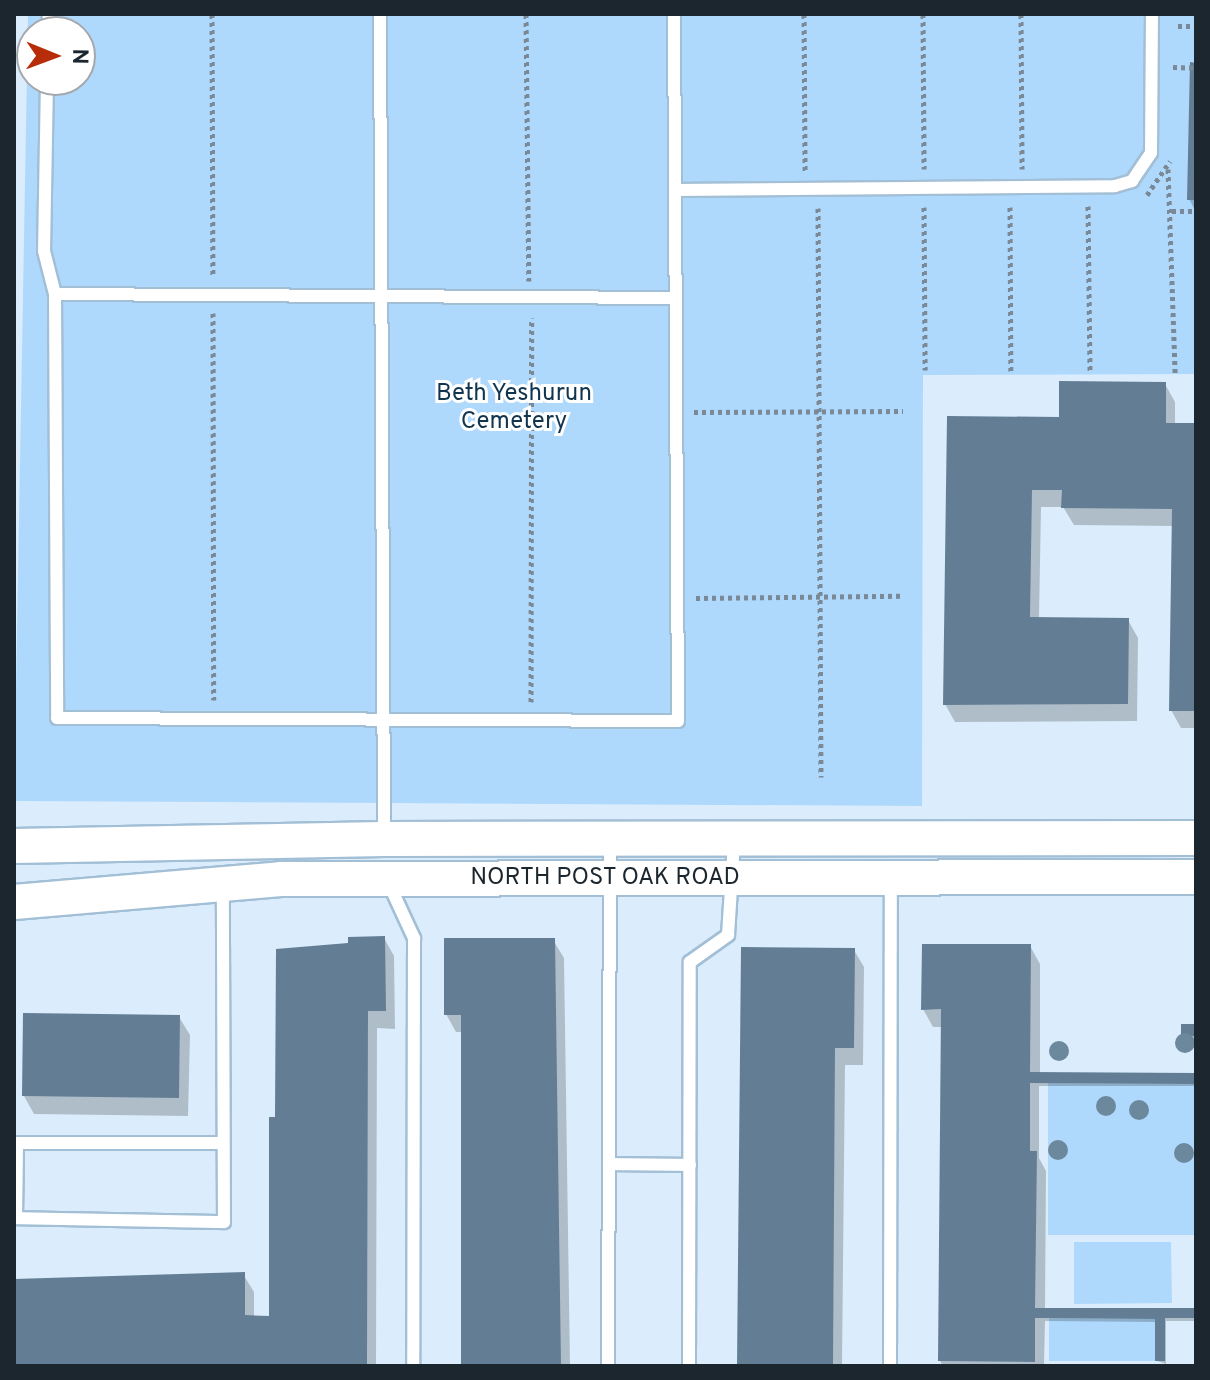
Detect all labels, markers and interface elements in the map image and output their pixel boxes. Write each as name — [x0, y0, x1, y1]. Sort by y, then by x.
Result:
north arrow — [16, 16, 96, 96]
text: N — [65, 48, 92, 65]
park label: Beth Yeshurun Cemetery — [436, 381, 592, 437]
street label: NORTH POST OAK ROAD — [470, 865, 740, 893]

